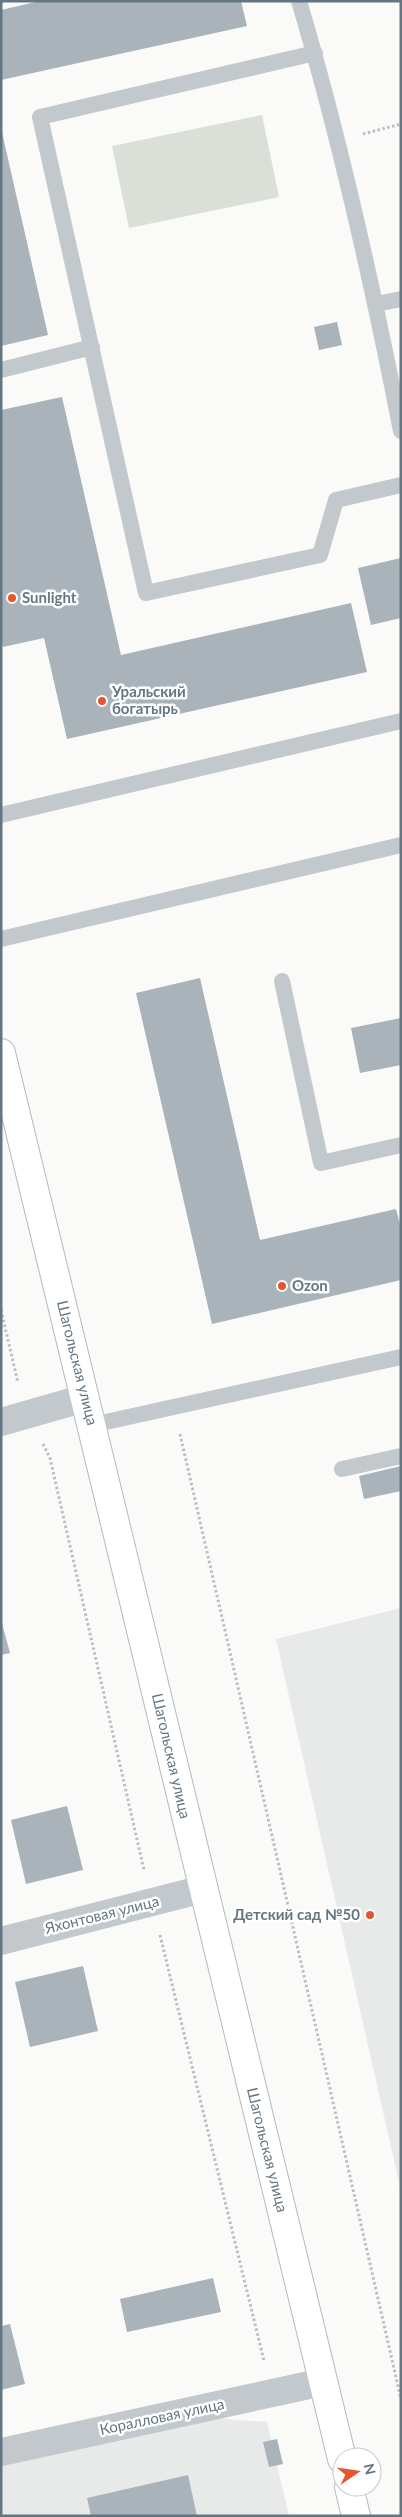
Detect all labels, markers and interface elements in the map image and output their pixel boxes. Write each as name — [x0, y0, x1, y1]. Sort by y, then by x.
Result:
place label: Sunlight — [22, 588, 77, 606]
marker: Sunlight — [6, 592, 18, 604]
place label: Уральский богатырь — [111, 682, 186, 717]
marker: Уральский богатырь — [96, 695, 108, 707]
place label: Ozon — [292, 1276, 328, 1294]
marker: Ozon — [276, 1280, 288, 1292]
street label: Шагольская улица — [54, 1298, 102, 1427]
street label: Шагольская улица — [149, 1691, 195, 1820]
street label: Яхонтовая улица — [42, 1891, 161, 1937]
place label: Детский сад №50 — [233, 1905, 360, 1923]
marker: Детский сад №50 — [364, 1909, 376, 1921]
street label: Шагольская улица — [244, 2085, 292, 2214]
street label: Коралловая улица — [98, 2394, 226, 2438]
north arrow — [332, 2447, 382, 2497]
text: N — [361, 2462, 380, 2476]

